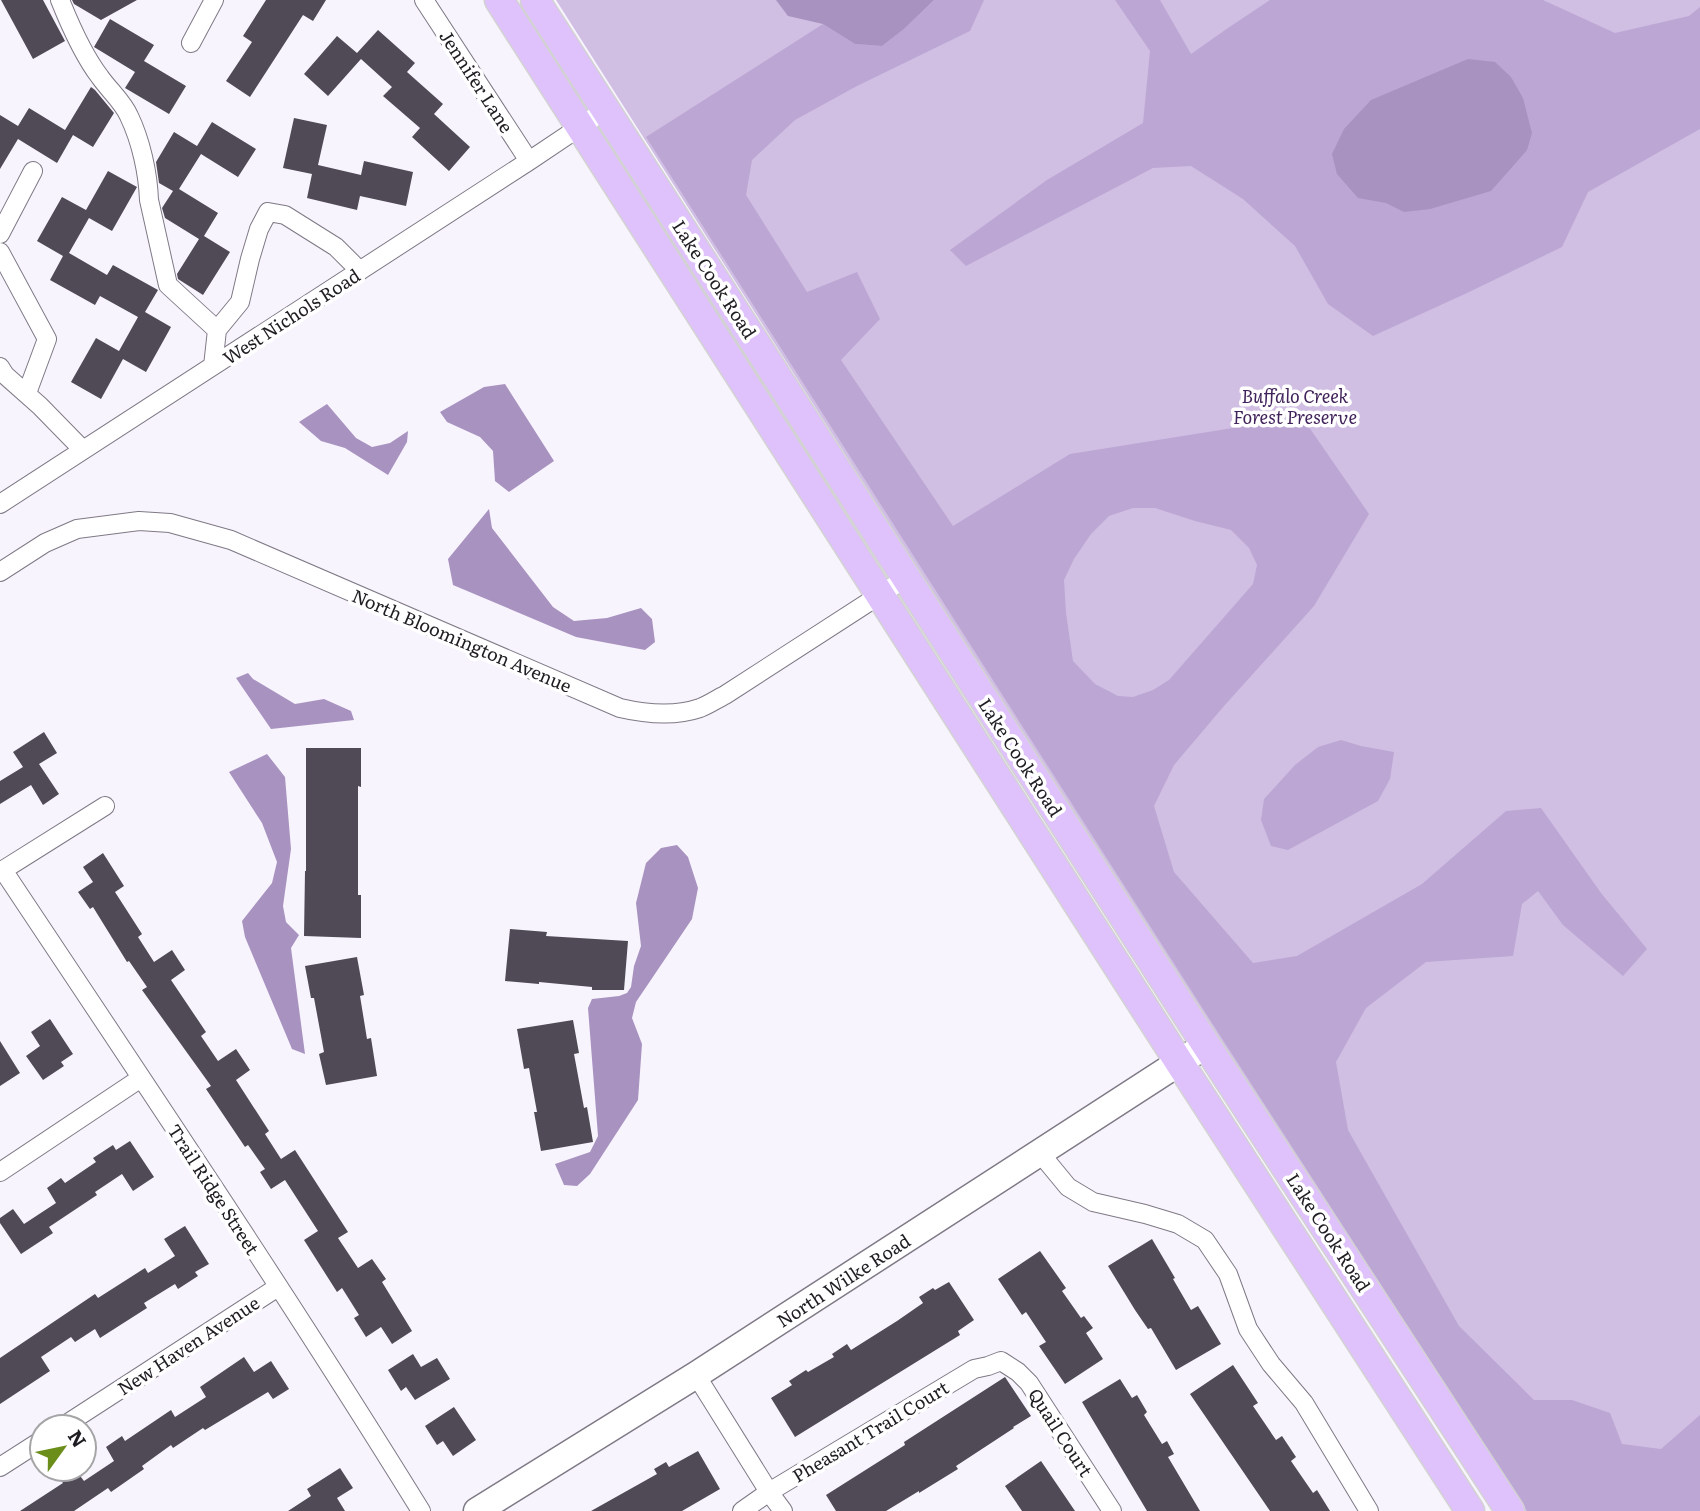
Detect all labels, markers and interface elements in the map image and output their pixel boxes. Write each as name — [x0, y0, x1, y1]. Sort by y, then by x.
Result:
street label: Jennifer Lane — [433, 24, 521, 138]
street label: Lake Cook Road — [666, 214, 764, 344]
street label: West Nichols Road — [217, 261, 365, 371]
park label: Buffalo Creek Forest Preserve — [1233, 382, 1357, 430]
street label: North Bloomington Avenue — [348, 581, 576, 699]
street label: Lake Cook Road — [972, 692, 1070, 822]
street label: Trail Ridge Street — [162, 1118, 267, 1260]
street label: Lake Cook Road — [1280, 1167, 1378, 1297]
street label: North Wilke Road — [771, 1227, 915, 1333]
street label: New Haven Avenue — [112, 1289, 264, 1401]
street label: Pheasant Trail Court — [787, 1373, 954, 1488]
street label: Quail Court — [1022, 1382, 1100, 1482]
north arrow — [28, 1413, 98, 1483]
text: N — [62, 1424, 94, 1453]

